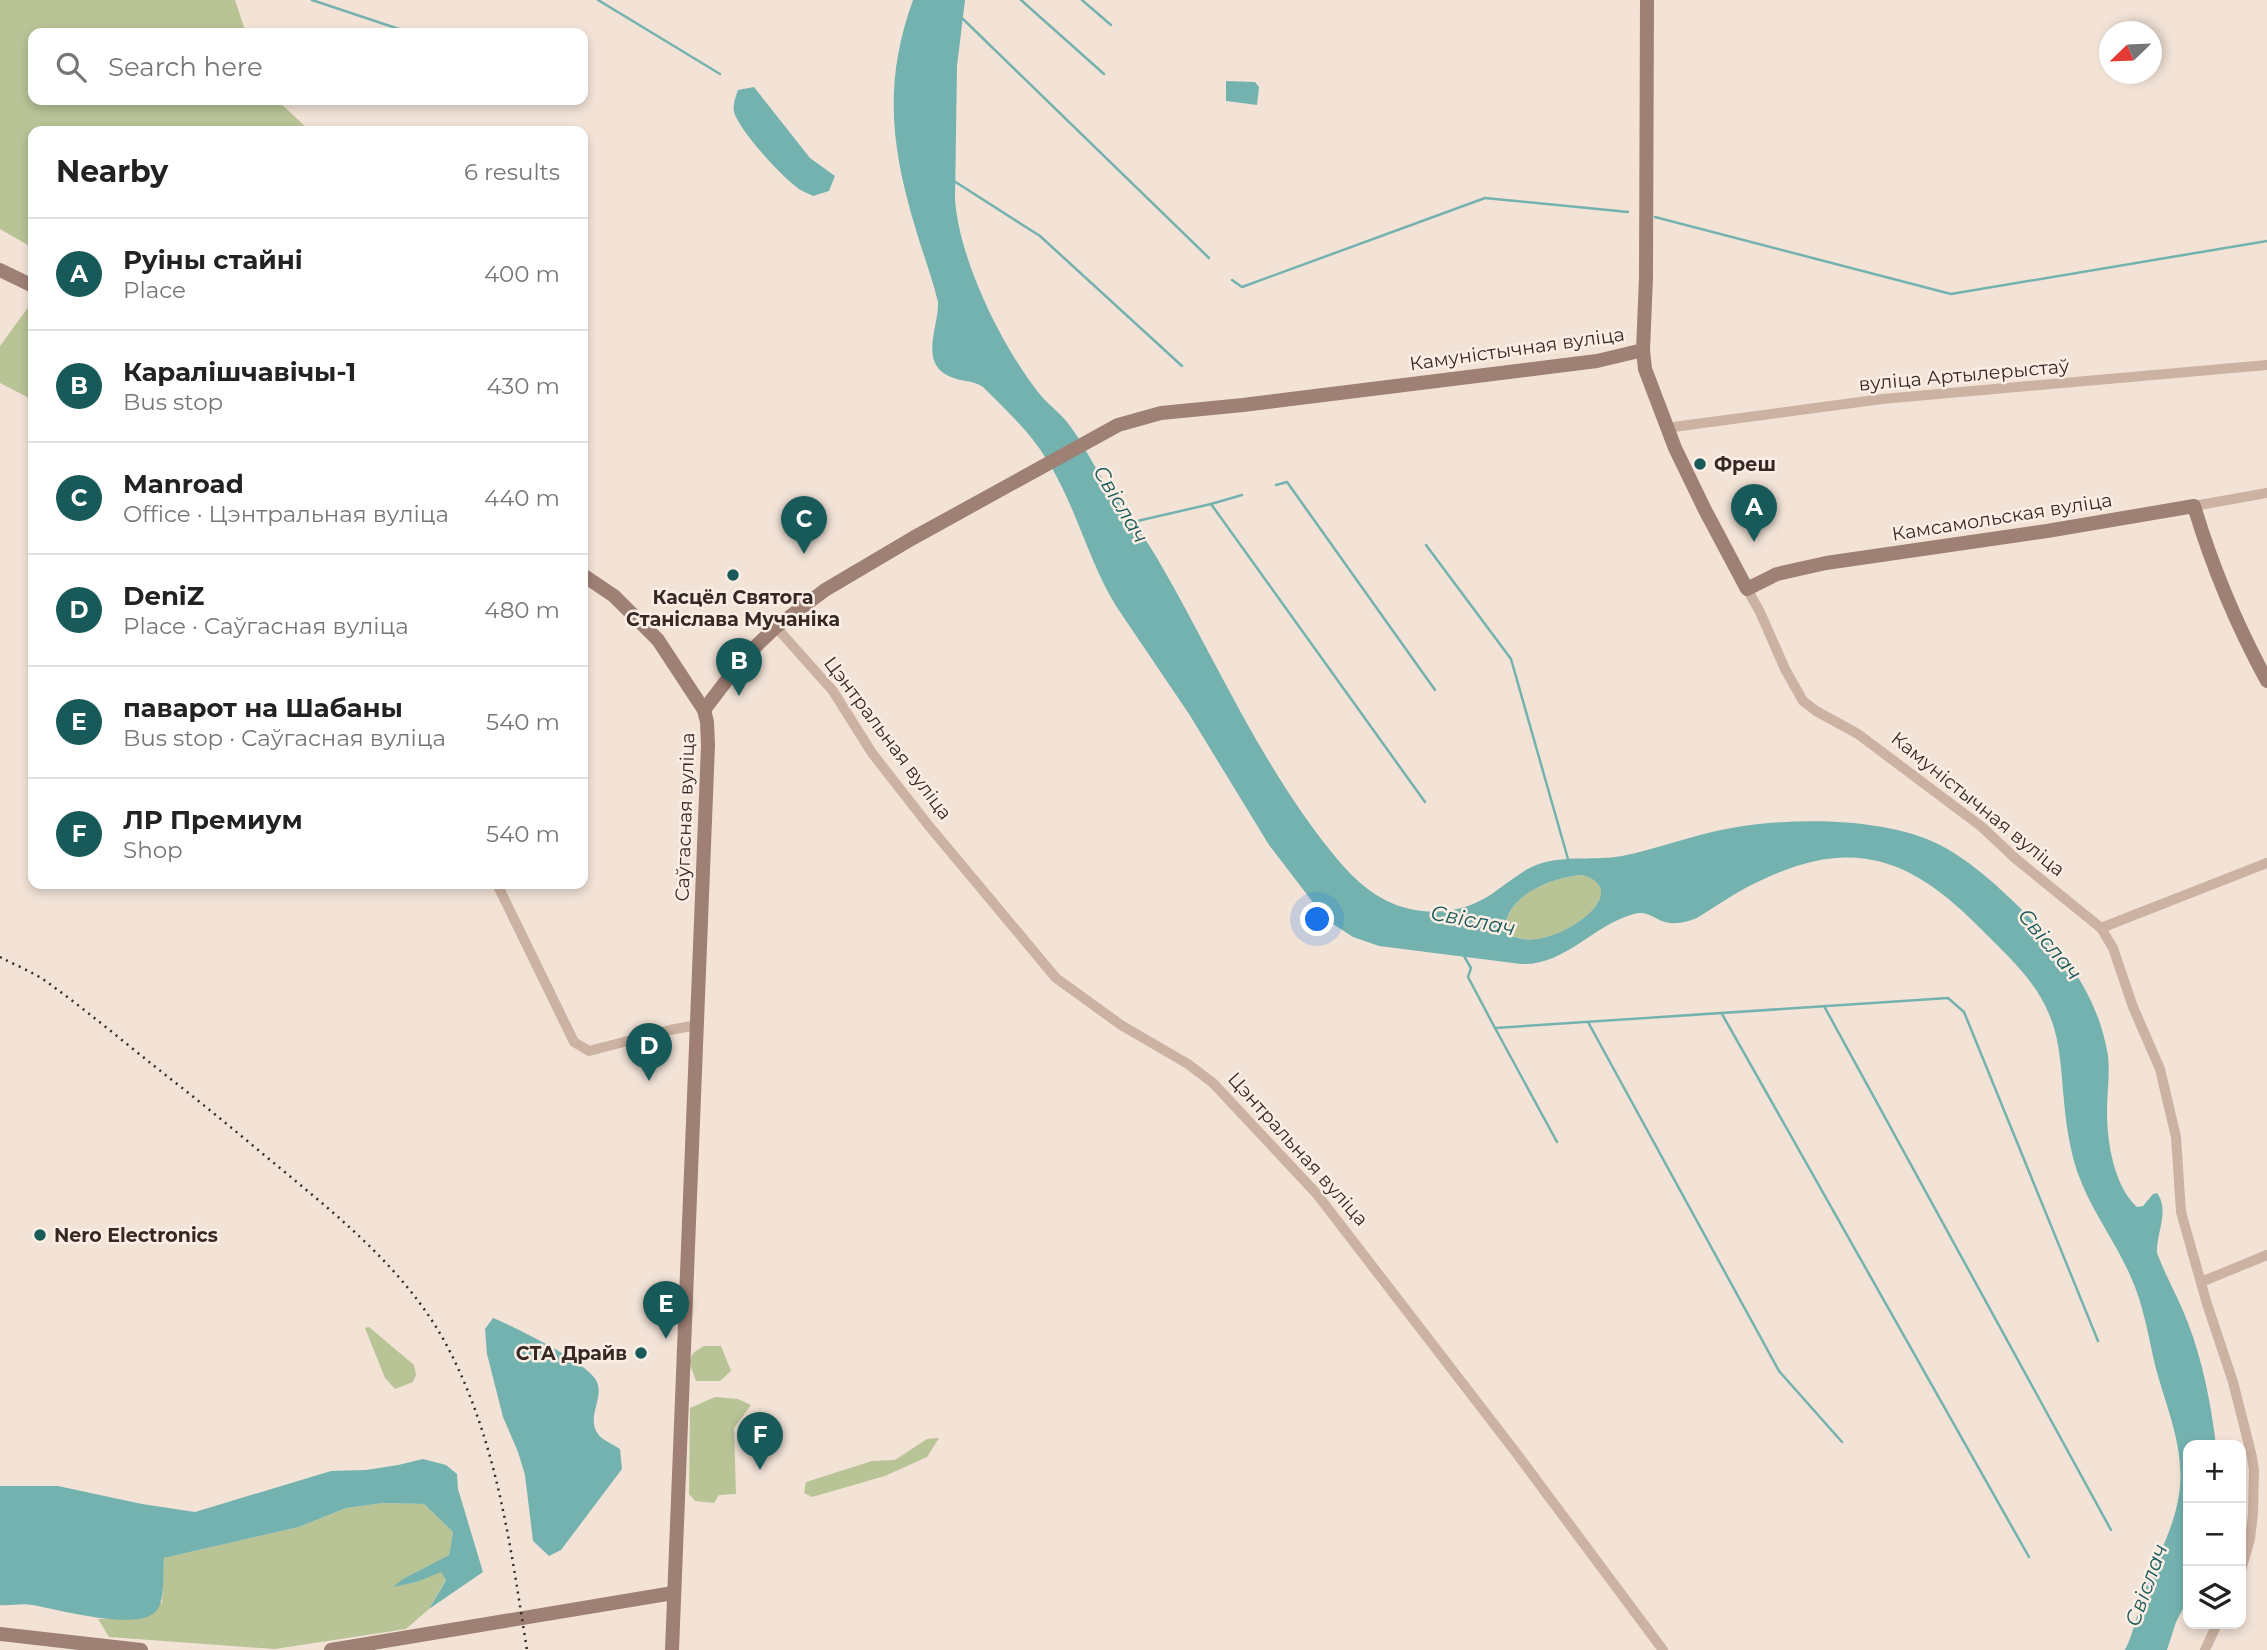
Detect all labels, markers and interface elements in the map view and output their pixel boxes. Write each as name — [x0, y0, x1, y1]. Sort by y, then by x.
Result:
north arrow — [2099, 21, 2162, 84]
search box — [28, 28, 588, 105]
icon: search — [52, 48, 90, 86]
text: Search here — [108, 51, 263, 83]
text: Nearby — [56, 153, 168, 190]
text: 6 results — [464, 158, 560, 186]
text: Руіны стайні — [123, 244, 303, 276]
text: A — [70, 260, 88, 288]
text: 400 m — [484, 260, 560, 288]
text: Place — [123, 276, 186, 304]
street label: Камуністычная вуліца — [1408, 323, 1626, 375]
street label: вуліца Артылерыстаў — [1858, 354, 2071, 396]
text: Каралішчавічы-1 — [123, 356, 356, 388]
text: B — [70, 372, 88, 400]
text: 430 m — [487, 372, 560, 400]
text: Bus stop — [123, 388, 223, 416]
place label: Фреш — [1714, 453, 1776, 476]
marker: Фреш — [1692, 456, 1708, 472]
water label: Свіслач — [1088, 461, 1154, 547]
text: Manroad — [123, 468, 244, 500]
text: C — [71, 484, 87, 512]
text: 440 m — [484, 484, 560, 512]
pin: A — [1731, 484, 1777, 542]
street label: Камсамольская вуліца — [1890, 488, 2114, 546]
pin: C — [781, 496, 827, 554]
text: Office · Цэнтральная вуліца — [123, 500, 449, 528]
marker: Касцёл Святога Станіслава Мучаніка — [725, 567, 741, 583]
text: DeniZ — [123, 580, 204, 612]
place label: Касцёл Святога Станіслава Мучаніка — [626, 586, 840, 631]
text: D — [70, 596, 89, 624]
text: 480 m — [484, 596, 560, 624]
text: Place · Саўгасная вуліца — [123, 612, 409, 640]
pin: B — [716, 638, 762, 696]
street label: Цэнтральная вуліца — [819, 652, 957, 824]
text: паварот на Шабаны — [123, 692, 403, 724]
text: E — [71, 708, 87, 736]
text: 540 m — [486, 708, 560, 736]
text: Bus stop · Саўгасная вуліца — [123, 724, 446, 752]
street label: Камуністычная вуліца — [1886, 727, 2070, 881]
street label: Саўгасная вуліца — [671, 732, 699, 902]
text: ЛР Премиум — [123, 804, 303, 836]
text: F — [72, 820, 86, 848]
text: 540 m — [486, 820, 560, 848]
text: Shop — [123, 836, 183, 864]
water label: Свіслач — [1428, 900, 1518, 940]
your location — [1300, 902, 1334, 936]
water label: Свіслач — [2013, 903, 2087, 985]
pin: D — [626, 1023, 672, 1081]
street label: Цэнтральная вуліца — [1223, 1068, 1373, 1230]
place label: Nero Electronics — [54, 1224, 218, 1247]
marker: Nero Electronics — [32, 1227, 48, 1243]
pin: E — [643, 1281, 689, 1339]
place label: СТА Драйв — [516, 1342, 627, 1365]
marker: СТА Драйв — [633, 1345, 649, 1361]
pin: F — [737, 1412, 783, 1470]
map controls — [2183, 1440, 2246, 1629]
button: + — [2183, 1440, 2246, 1503]
button: − — [2183, 1503, 2246, 1566]
water label: Свіслач — [2120, 1540, 2172, 1630]
button: layers — [2183, 1566, 2246, 1629]

